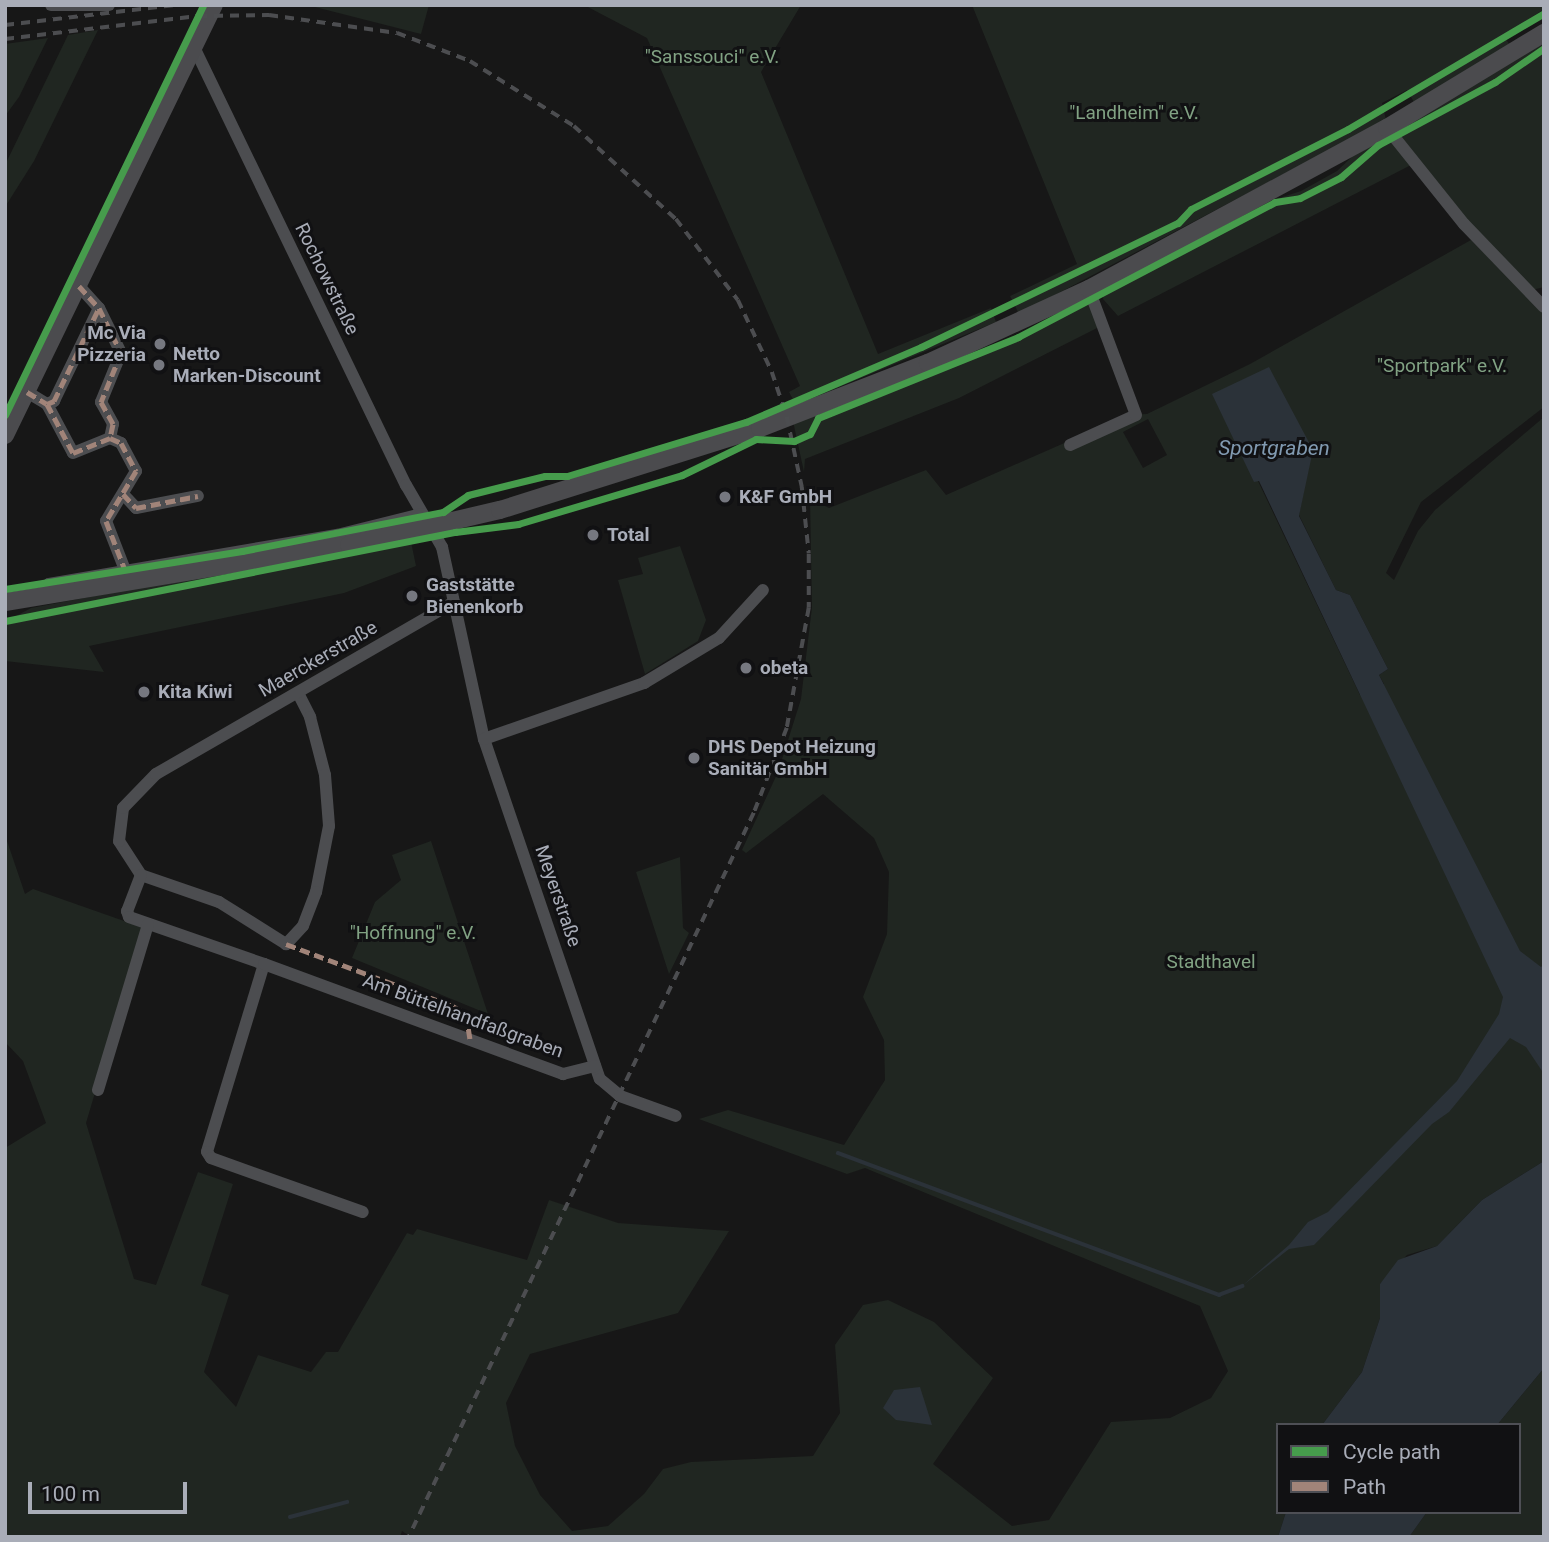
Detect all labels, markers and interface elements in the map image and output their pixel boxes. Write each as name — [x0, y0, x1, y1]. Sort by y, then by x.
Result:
park label: "Sanssouci" e.V. — [645, 46, 779, 68]
park label: "Landheim" e.V. — [1069, 102, 1199, 124]
street label: Rochowstraße — [290, 219, 364, 339]
place label: Mc Via Pizzeria — [77, 322, 146, 366]
marker: Mc Via Pizzeria — [152, 336, 168, 352]
place label: Netto Marken-Discount — [173, 343, 321, 387]
park label: "Sportpark" e.V. — [1377, 355, 1507, 377]
marker: Netto Marken-Discount — [151, 357, 167, 373]
water label: Sportgraben — [1218, 435, 1330, 461]
place label: K&F GmbH — [739, 486, 832, 508]
marker: K&F GmbH — [717, 489, 733, 505]
place label: Total — [607, 524, 650, 546]
marker: Total — [585, 527, 601, 543]
place label: Gaststätte Bienenkorb — [426, 574, 523, 618]
marker: Gaststätte Bienenkorb — [404, 588, 420, 604]
street label: Maerckerstraße — [255, 616, 381, 702]
place label: obeta — [760, 657, 808, 679]
marker: obeta — [738, 660, 754, 676]
place label: Kita Kiwi — [158, 681, 233, 703]
marker: Kita Kiwi — [136, 684, 152, 700]
place label: DHS Depot Heizung Sanitär GmbH — [708, 736, 876, 780]
marker: DHS Depot Heizung Sanitär GmbH — [686, 750, 702, 766]
street label: Meyerstraße — [530, 842, 586, 950]
park label: "Hoffnung" e.V. — [350, 922, 476, 944]
park label: Stadthavel — [1166, 951, 1256, 973]
street label: Am Büttelhandfaßgraben — [360, 969, 566, 1063]
legend — [1276, 1423, 1521, 1514]
text: Cycle path — [1343, 1440, 1441, 1464]
scale bar — [32, 1468, 191, 1512]
text: Path — [1343, 1475, 1386, 1499]
text: 100 m — [41, 1482, 100, 1506]

